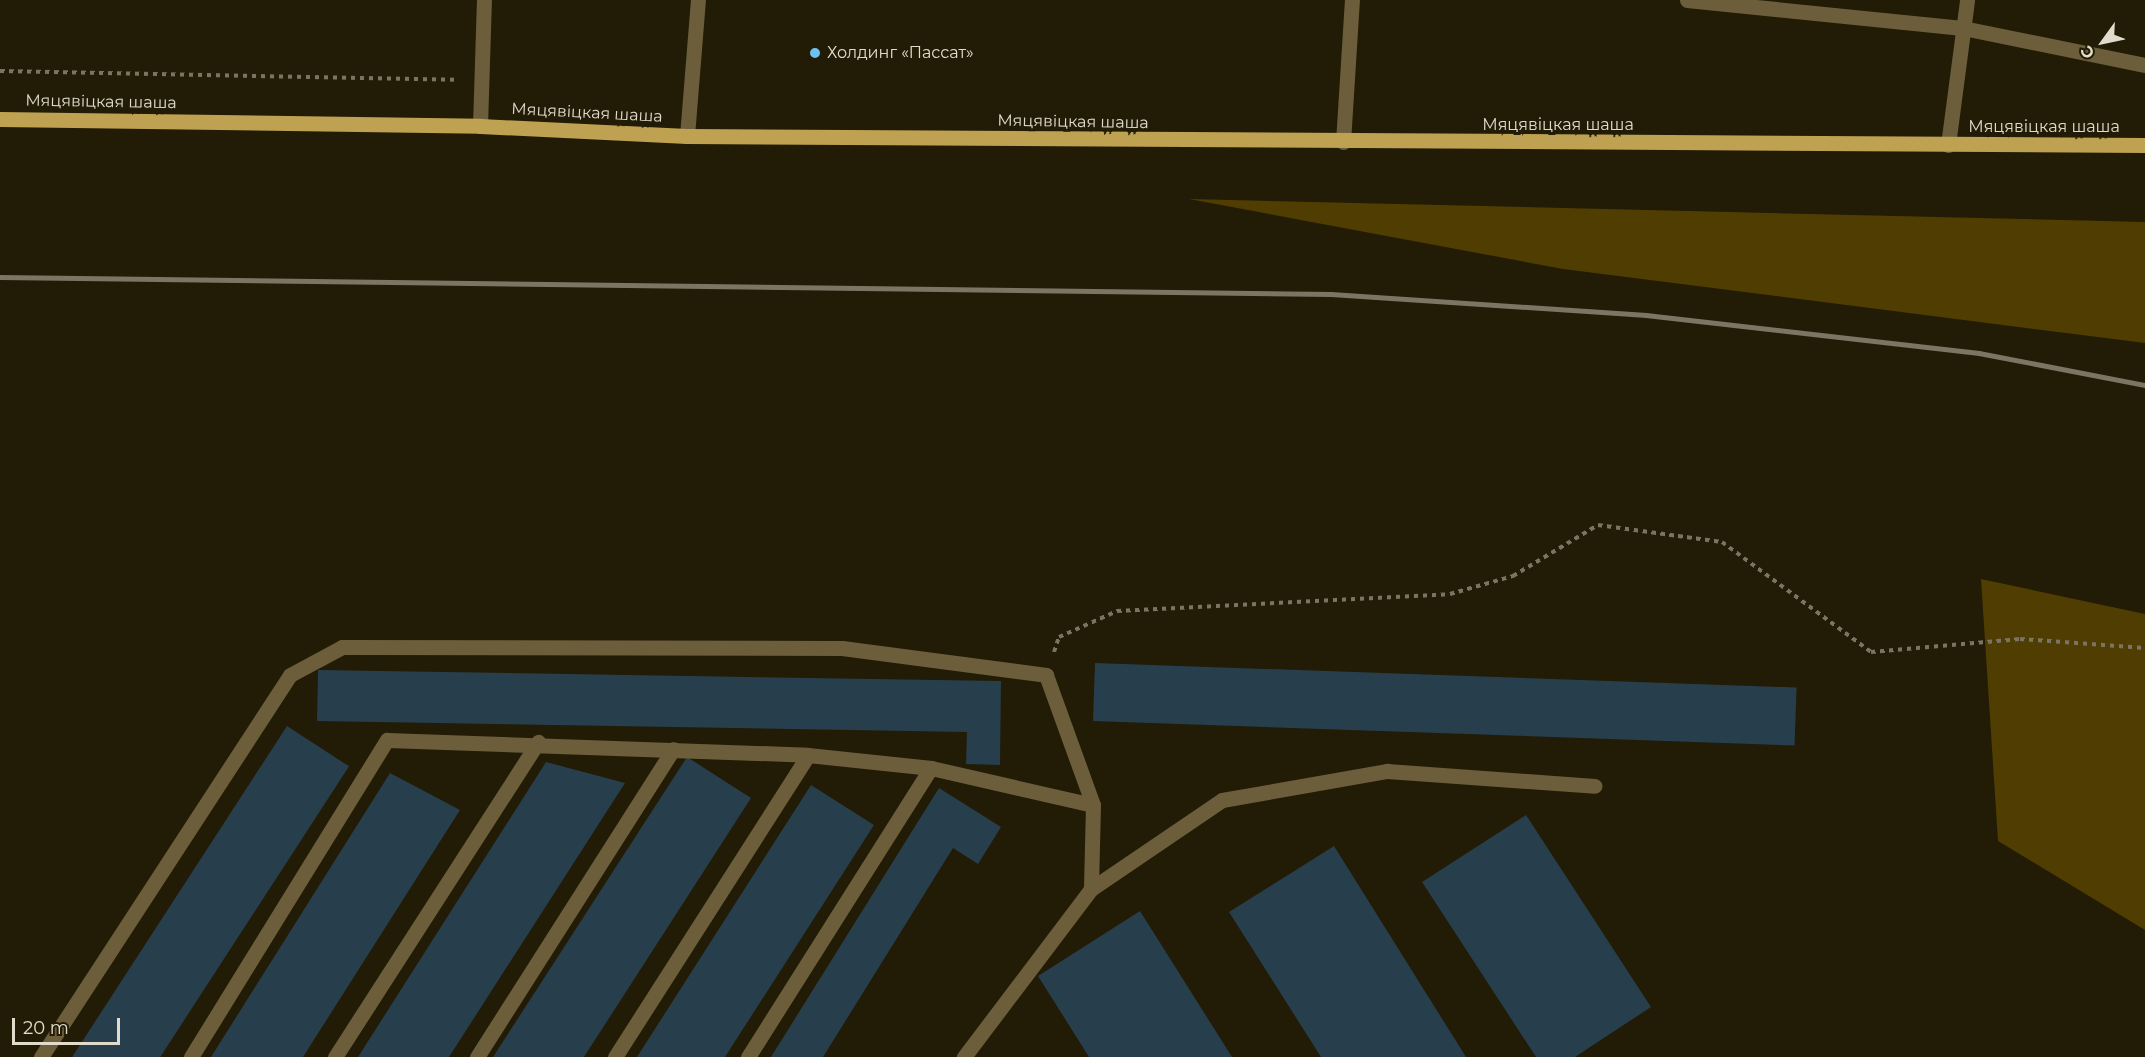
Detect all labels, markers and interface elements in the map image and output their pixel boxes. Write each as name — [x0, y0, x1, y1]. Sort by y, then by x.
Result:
north arrow — [2073, 12, 2133, 72]
text: С — [2076, 42, 2099, 62]
place label: Холдинг «Пассат» — [827, 43, 974, 63]
marker: Холдинг «Пассат» — [808, 46, 822, 60]
street label: Мяцявіцкая шаша — [25, 91, 177, 113]
street label: Мяцявіцкая шаша — [511, 99, 663, 127]
street label: Мяцявіцкая шаша — [997, 111, 1149, 133]
street label: Мяцявіцкая шаша — [1482, 115, 1634, 135]
street label: Мяцявіцкая шаша — [1968, 117, 2120, 137]
scale bar — [15, 1006, 123, 1044]
text: 20 m — [23, 1017, 69, 1039]

